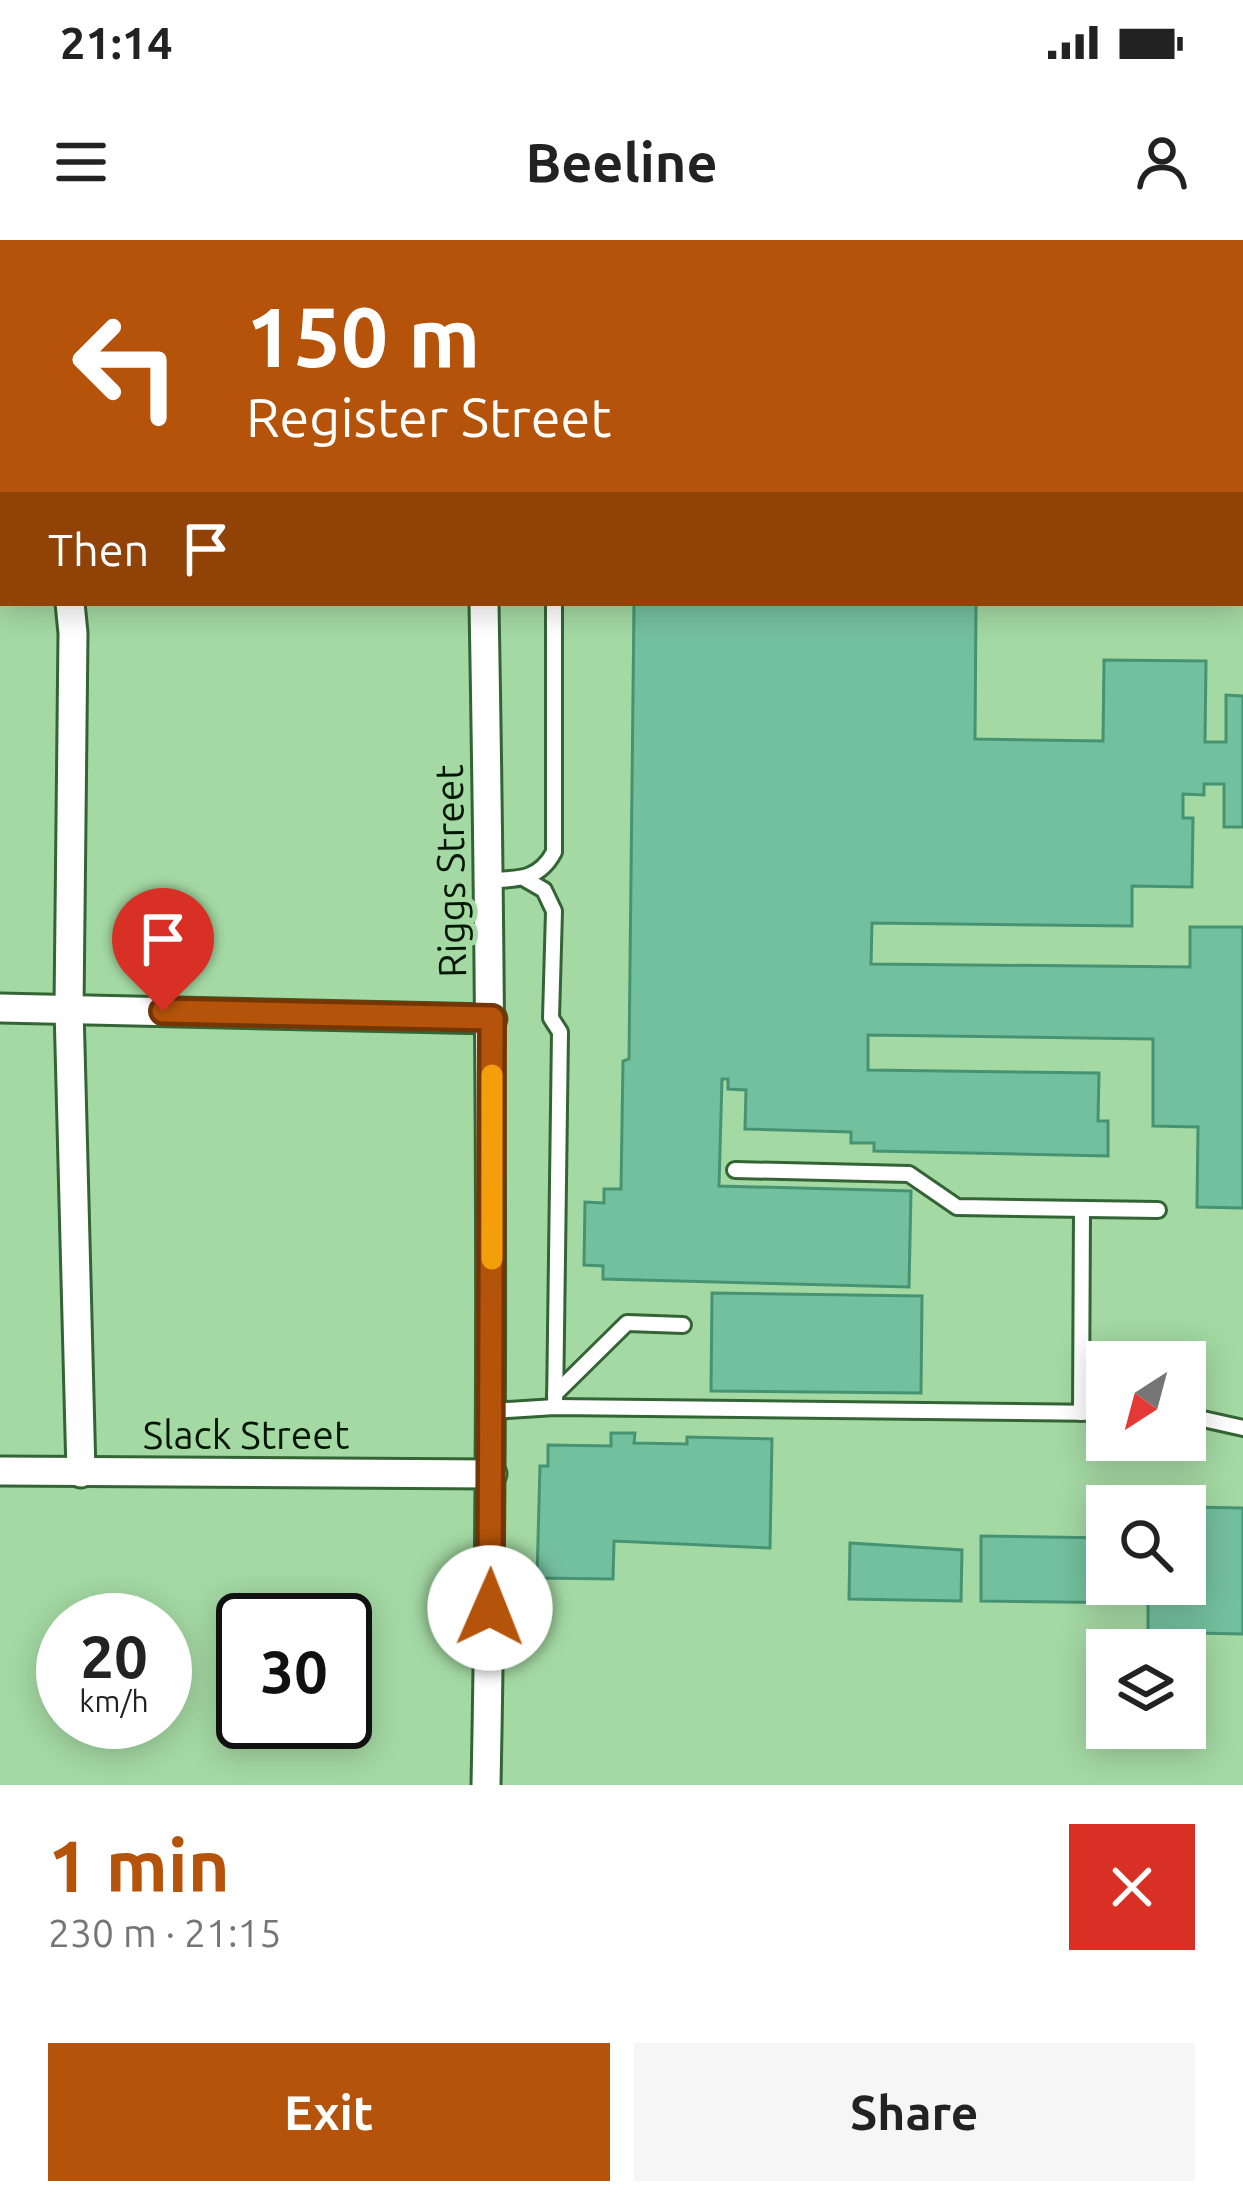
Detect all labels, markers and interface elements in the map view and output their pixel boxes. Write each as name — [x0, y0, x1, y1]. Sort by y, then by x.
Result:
text: 21:14 — [60, 17, 173, 68]
icon: menu — [48, 129, 114, 195]
icon: person — [1129, 129, 1195, 195]
text: Beeline — [525, 132, 718, 192]
icon: left — [48, 288, 204, 444]
text: 150 m — [246, 289, 480, 383]
text: Register Street — [246, 387, 611, 447]
icon: arrive — [173, 516, 239, 582]
text: Then — [48, 524, 149, 575]
street label: Riggs Street — [427, 764, 473, 978]
pin — [112, 888, 214, 1011]
icon: arrive — [130, 906, 196, 972]
north arrow — [1086, 1341, 1206, 1461]
map controls — [1086, 1341, 1206, 1749]
street label: Slack Street — [143, 1413, 349, 1456]
button: search — [1086, 1485, 1206, 1605]
position arrow — [427, 1545, 553, 1671]
speed limit sign: 30 — [216, 1593, 372, 1749]
text: 20 — [80, 1622, 148, 1689]
button: layers — [1086, 1629, 1206, 1749]
text: km/h — [79, 1684, 149, 1718]
button: close — [1069, 1824, 1195, 1950]
text: 1 min — [48, 1825, 230, 1906]
text: 230 m · 21:15 — [48, 1911, 282, 1954]
button: Exit — [48, 2043, 610, 2181]
button: Share — [634, 2043, 1195, 2181]

